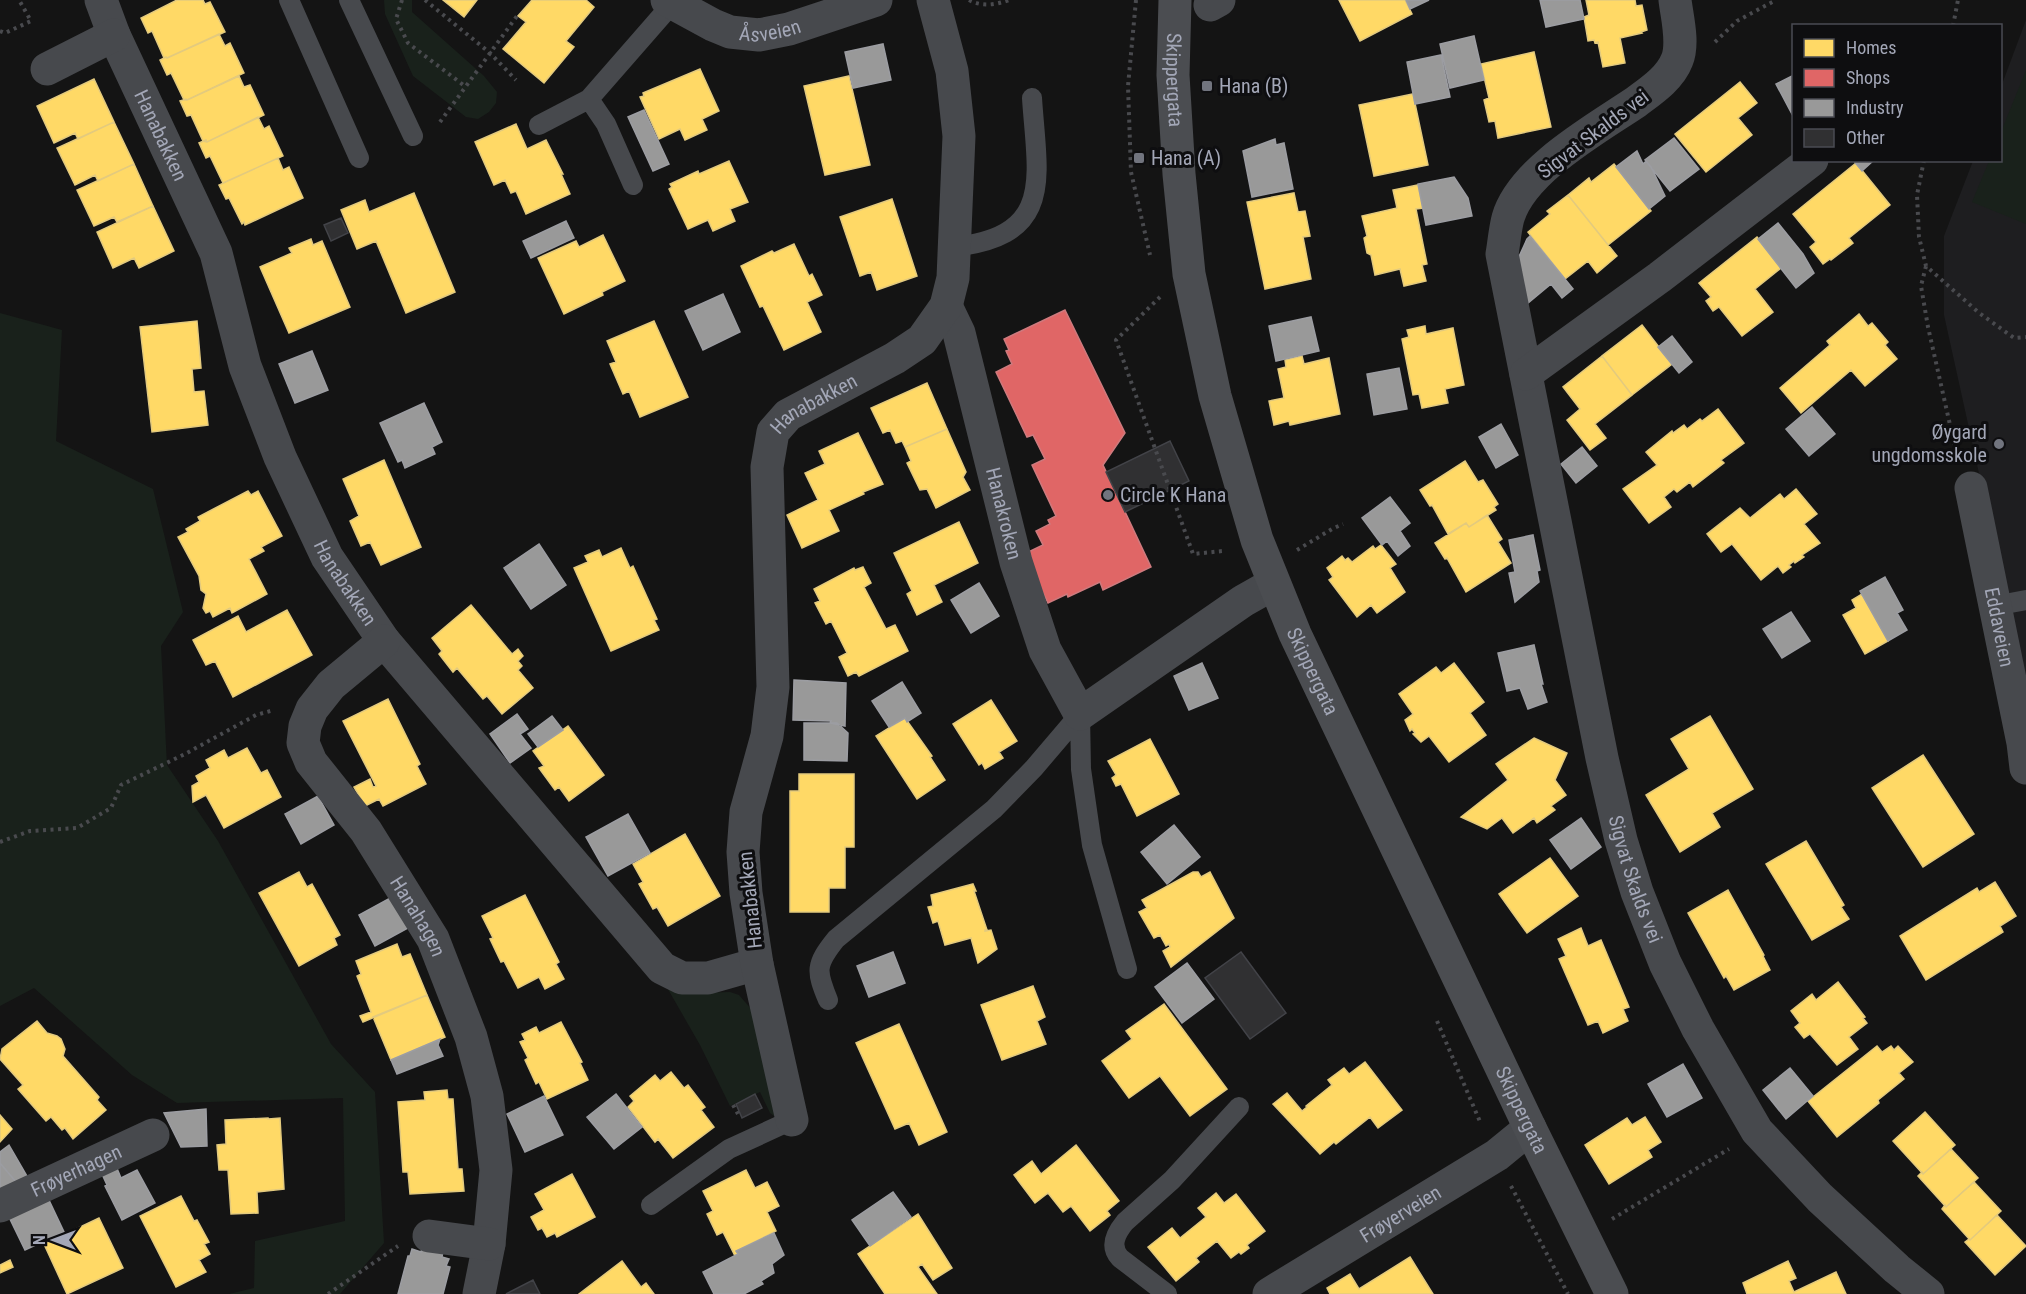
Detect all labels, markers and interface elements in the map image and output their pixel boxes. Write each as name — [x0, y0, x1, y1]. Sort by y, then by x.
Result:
street label: Åsveien — [738, 14, 804, 47]
legend — [1792, 24, 2002, 162]
street label: Skippergata — [1161, 33, 1188, 128]
text: Homes — [1846, 37, 1896, 58]
text: Shops — [1846, 67, 1890, 88]
place label: Hana (B) — [1219, 74, 1288, 98]
marker: Hana (B) — [1200, 79, 1214, 93]
street label: Sigvat Skalds vei — [1533, 84, 1653, 184]
street label: Hanabakken — [129, 86, 192, 185]
text: Industry — [1846, 97, 1904, 118]
text: Other — [1846, 127, 1885, 148]
place label: Hana (A) — [1151, 146, 1221, 170]
marker: Hana (A) — [1132, 151, 1146, 165]
street label: Hanabakken — [765, 368, 861, 439]
place label: Øygard ungdomsskole — [1872, 420, 1987, 467]
marker: Øygard ungdomsskole — [1992, 437, 2006, 451]
street label: Hanakroken — [981, 465, 1027, 562]
place label: Circle K Hana — [1120, 483, 1226, 507]
marker: Circle K Hana — [1101, 488, 1115, 502]
street label: Hanabakken — [309, 536, 382, 630]
street label: Eddaveien — [1980, 585, 2019, 669]
street label: Skippergata — [1282, 624, 1344, 719]
street label: Sigvat Skalds vei — [1604, 813, 1668, 946]
street label: Hanabakken — [733, 850, 767, 950]
street label: Hanahagen — [385, 872, 451, 960]
street label: Skippergata — [1490, 1062, 1553, 1158]
street label: Frøyerhagen — [27, 1139, 125, 1202]
street label: Frøyerveien — [1355, 1180, 1445, 1248]
north arrow — [24, 1210, 84, 1270]
text: N — [30, 1235, 49, 1245]

